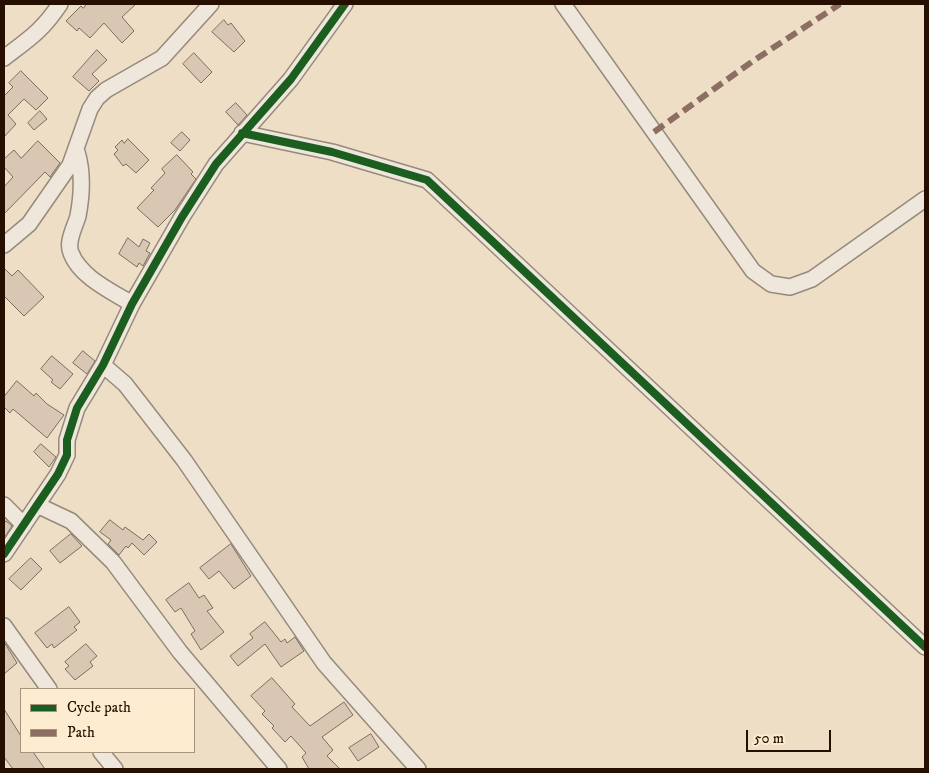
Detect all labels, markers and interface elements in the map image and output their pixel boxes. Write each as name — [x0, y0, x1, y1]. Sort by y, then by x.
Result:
legend — [20, 688, 195, 753]
text: Cycle path — [67, 698, 131, 717]
scale bar — [749, 720, 834, 752]
text: Path — [67, 723, 95, 742]
text: 50 m — [754, 729, 784, 748]

